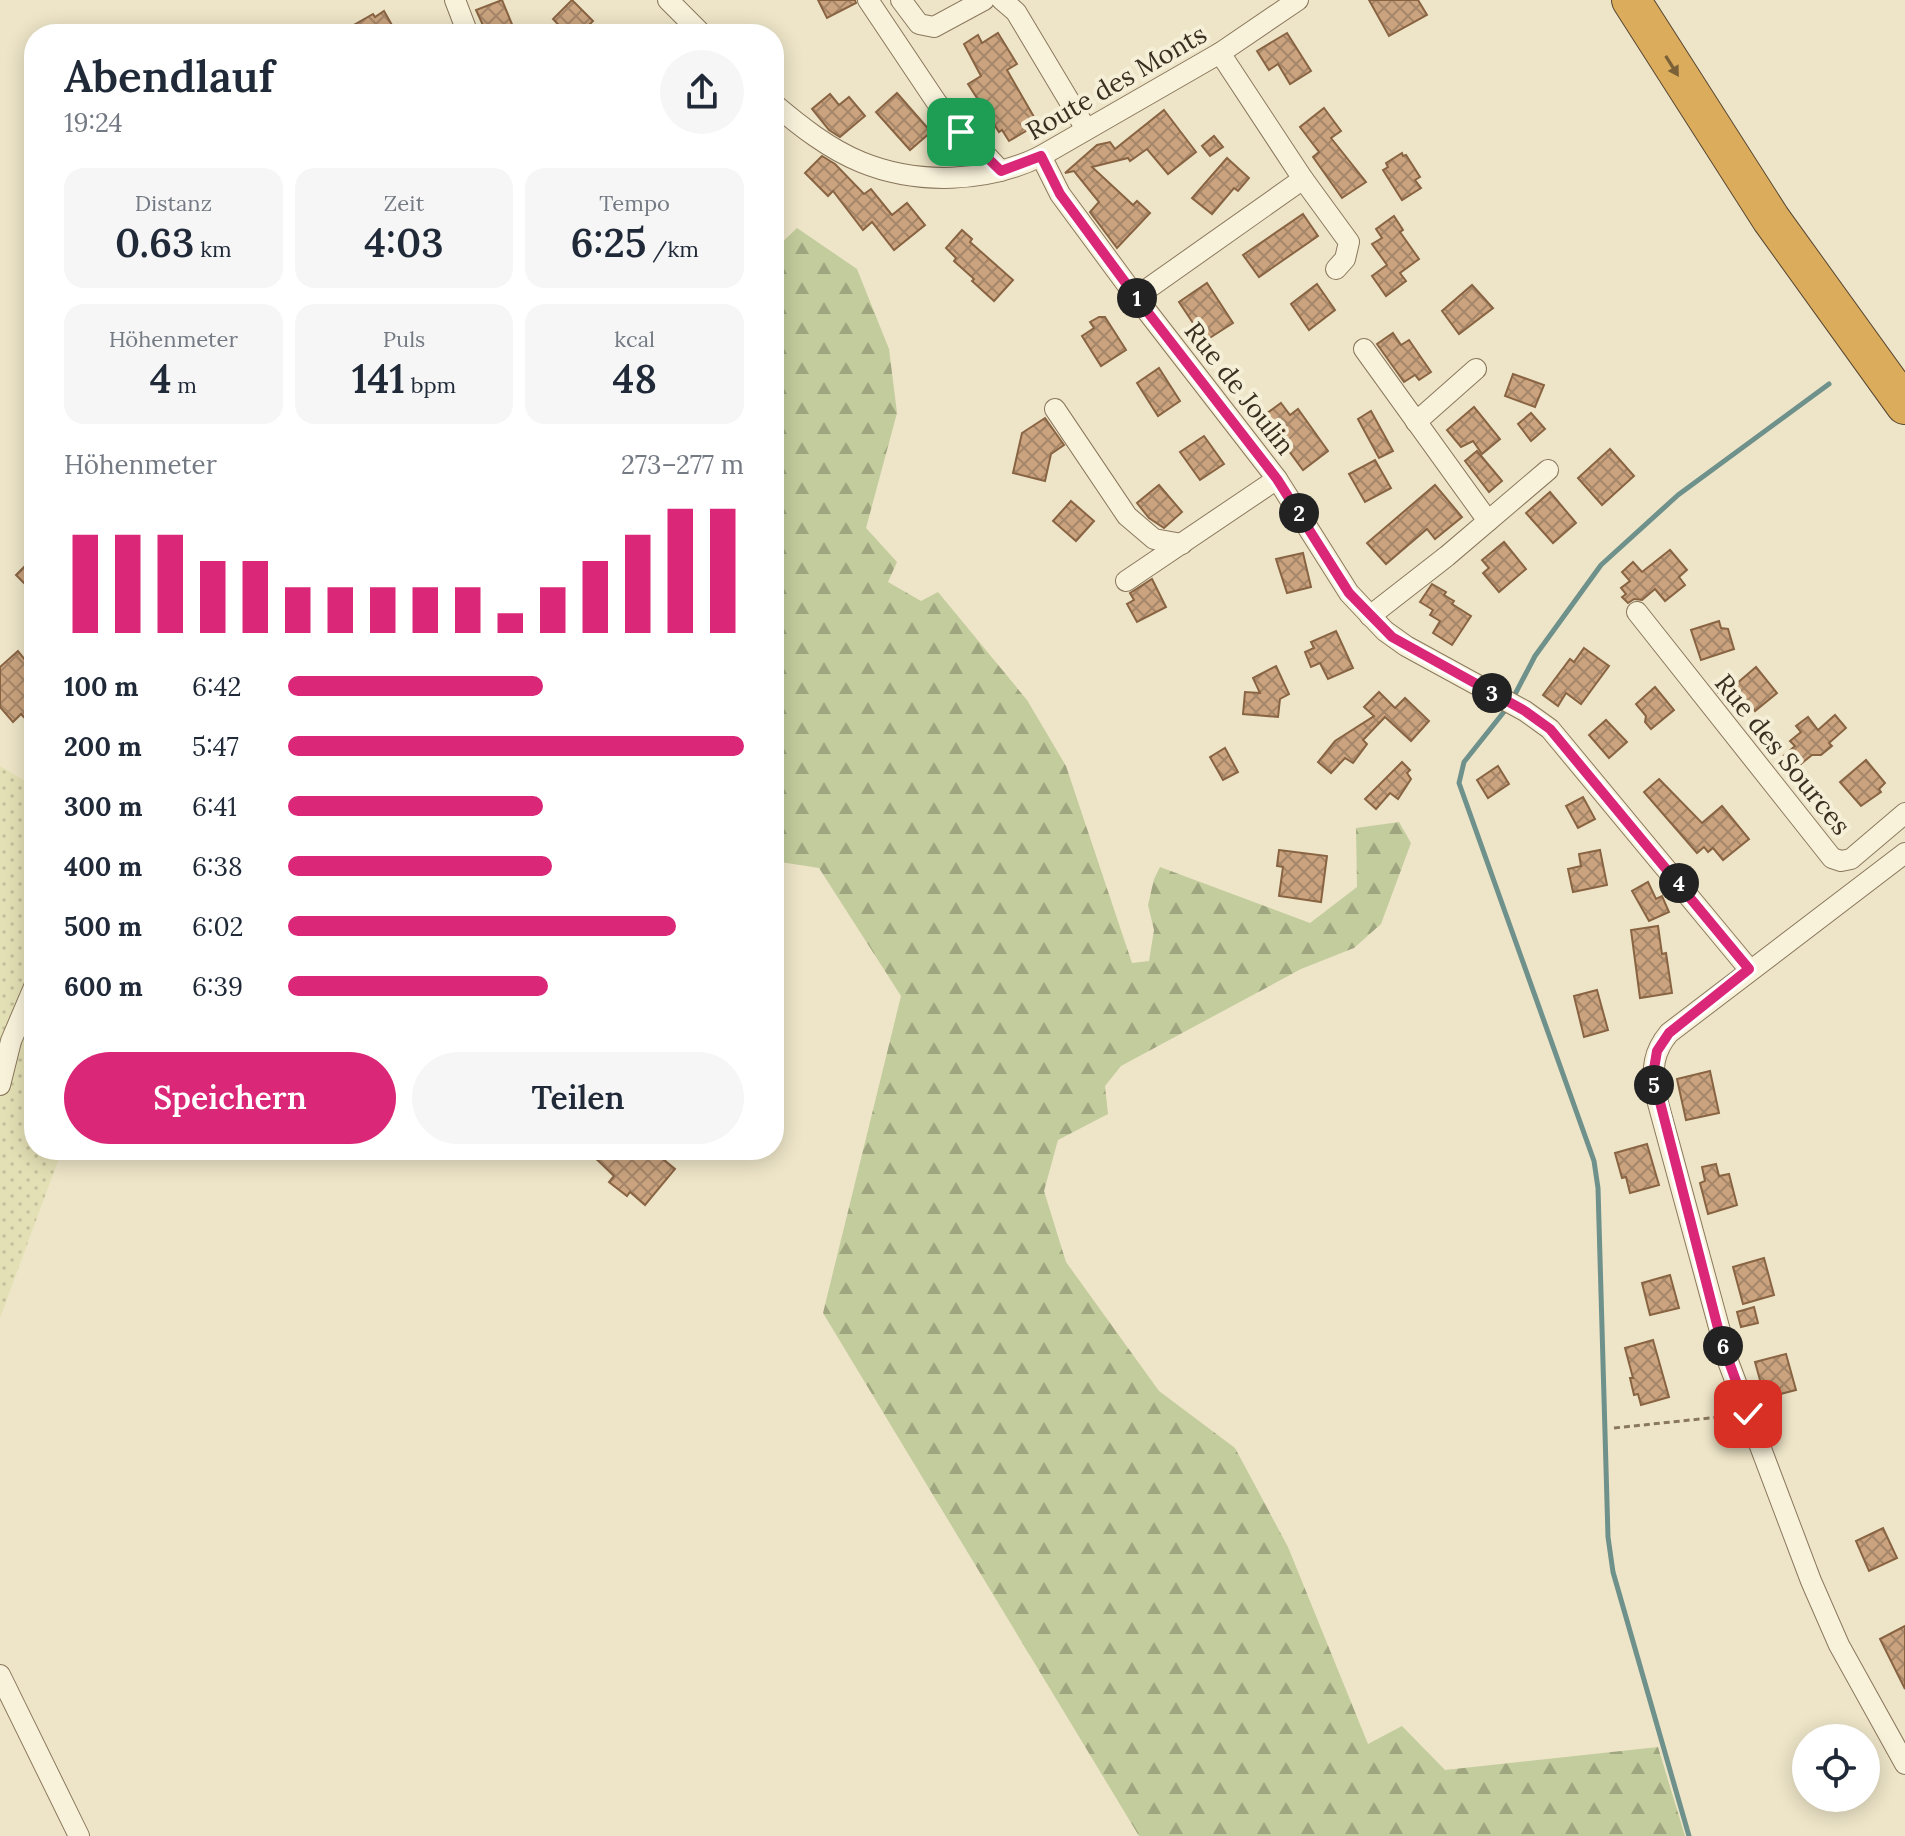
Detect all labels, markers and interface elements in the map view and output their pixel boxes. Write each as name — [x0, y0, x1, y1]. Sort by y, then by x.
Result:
street label: Route des Monts — [1020, 17, 1212, 147]
text: Abendlauf — [64, 48, 274, 104]
button: share — [660, 50, 744, 134]
one-way arrow — [1664, 55, 1678, 77]
pin — [927, 98, 995, 166]
text: 19:24 — [64, 106, 122, 139]
icon: arrive — [939, 110, 983, 154]
text: Distanz — [135, 189, 212, 217]
text: Zeit — [384, 189, 424, 217]
text: Tempo — [599, 189, 670, 217]
text: 0.63 — [115, 217, 194, 268]
text: 4:03 — [364, 217, 444, 268]
text: 6:25 — [570, 217, 646, 268]
text: km — [194, 235, 232, 263]
text: /km — [646, 235, 699, 263]
pin: 1 — [1117, 278, 1157, 318]
text: 1 — [1133, 284, 1141, 312]
street label: Rue de Joulin — [1178, 315, 1302, 461]
text: Höhenmeter — [109, 325, 238, 353]
text: Puls — [383, 325, 425, 353]
text: kcal — [614, 325, 655, 353]
text: 4 — [150, 353, 172, 404]
text: 141 — [352, 353, 405, 404]
text: 48 — [612, 353, 657, 404]
text: m — [172, 371, 197, 399]
text: bpm — [405, 371, 456, 399]
text: Höhenmeter — [64, 448, 217, 481]
text: 273–277 m — [621, 448, 744, 481]
pin: 2 — [1279, 493, 1319, 533]
text: 2 — [1293, 499, 1305, 527]
street label: Rue des Sources — [1708, 667, 1858, 841]
text: 100 m — [64, 670, 138, 703]
text: 6:42 — [192, 670, 242, 703]
pin: 3 — [1472, 673, 1512, 713]
text: 3 — [1486, 679, 1498, 707]
text: 200 m — [64, 730, 142, 763]
text: 5:47 — [192, 730, 239, 763]
text: 300 m — [64, 790, 142, 823]
text: 6:41 — [192, 790, 237, 823]
text: 400 m — [64, 850, 142, 883]
text: 6:38 — [192, 850, 243, 883]
pin: 4 — [1659, 863, 1699, 903]
text: 4 — [1673, 869, 1685, 897]
text: 500 m — [64, 910, 142, 943]
text: 6:02 — [192, 910, 243, 943]
text: 600 m — [64, 970, 143, 1003]
text: 6:39 — [192, 970, 243, 1003]
button: Speichern — [64, 1052, 396, 1144]
button: Teilen — [412, 1052, 744, 1144]
pin: 5 — [1634, 1065, 1674, 1105]
text: 5 — [1648, 1071, 1660, 1099]
pin: 6 — [1703, 1326, 1743, 1366]
text: 6 — [1717, 1332, 1729, 1360]
pin — [1714, 1380, 1782, 1448]
icon: check — [1726, 1392, 1770, 1436]
map controls — [1792, 1724, 1880, 1812]
button: locate — [1792, 1724, 1880, 1812]

